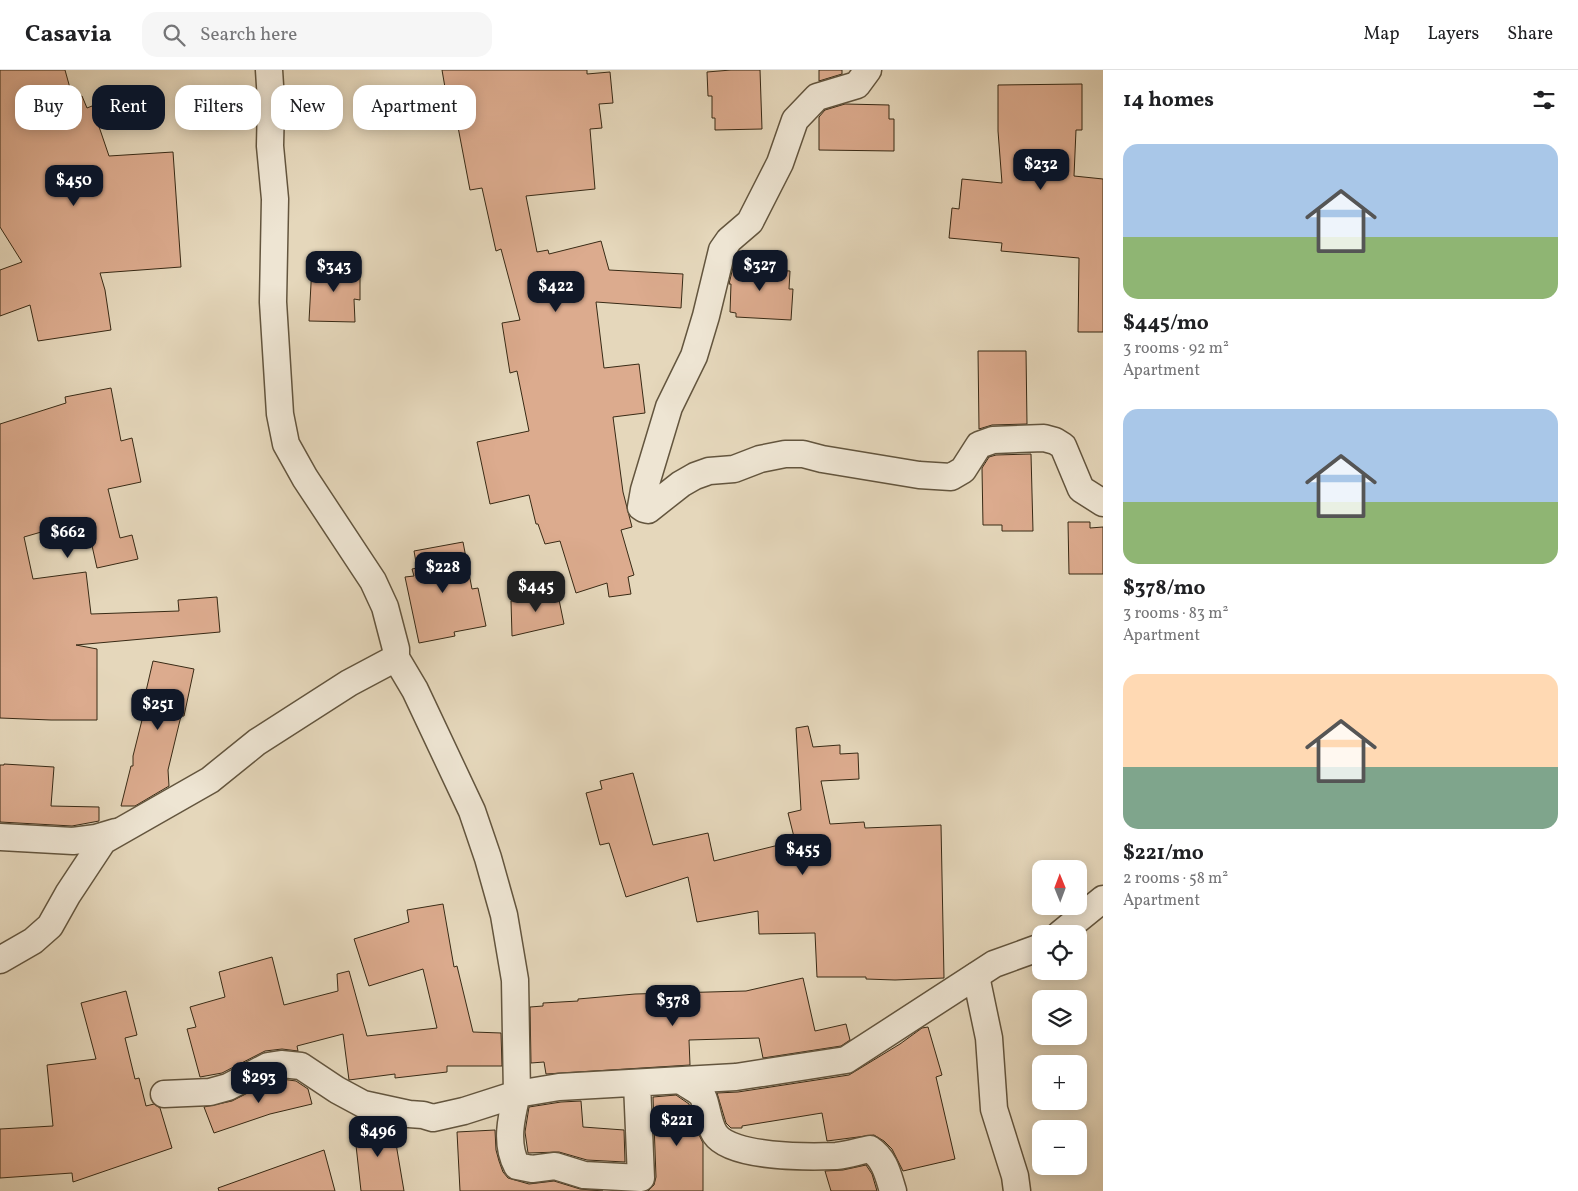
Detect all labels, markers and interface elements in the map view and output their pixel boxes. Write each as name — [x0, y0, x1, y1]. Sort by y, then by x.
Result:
search box — [142, 12, 492, 57]
text: Casavia — [25, 18, 112, 52]
icon: search — [160, 21, 188, 49]
text: Search here — [200, 22, 297, 48]
text: Map — [1363, 22, 1399, 47]
text: Layers — [1427, 22, 1479, 47]
text: Share — [1507, 22, 1553, 47]
chip: Buy — [15, 85, 82, 130]
chip: Rent — [92, 85, 165, 130]
chip: Filters — [175, 85, 261, 130]
chip: New — [271, 85, 343, 130]
chip: Apartment — [353, 85, 476, 130]
text: 14 homes — [1123, 86, 1214, 115]
icon: filters — [1530, 86, 1558, 114]
pin: $232 — [1011, 148, 1071, 191]
text: $232 — [1024, 154, 1058, 176]
pin: $450 — [44, 164, 104, 207]
text: $450 — [56, 170, 92, 192]
icon: home — [1296, 176, 1386, 266]
pin: $343 — [304, 250, 364, 293]
pin: $327 — [730, 250, 790, 292]
text: $327 — [744, 255, 776, 277]
text: $343 — [317, 256, 351, 278]
pin: $422 — [526, 270, 586, 313]
text: $422 — [538, 276, 574, 298]
text: $445/mo — [1123, 309, 1209, 338]
text: 3 rooms · 92 m² — [1123, 338, 1229, 360]
text: Apartment — [1123, 360, 1200, 382]
icon: home — [1296, 441, 1386, 531]
pin: $662 — [38, 516, 98, 559]
text: $662 — [51, 522, 85, 544]
pin: $228 — [413, 552, 473, 594]
text: $228 — [426, 557, 460, 579]
pin: $445 — [506, 570, 566, 613]
text: $378/mo — [1123, 574, 1205, 603]
text: $445 — [518, 576, 554, 598]
text: 3 rooms · 83 m² — [1123, 603, 1228, 625]
text: Apartment — [1123, 625, 1200, 647]
pin: $251 — [128, 688, 188, 731]
text: $251 — [142, 694, 174, 716]
icon: home — [1296, 706, 1386, 796]
pin: $455 — [773, 834, 833, 876]
text: $455 — [786, 839, 820, 861]
text: $221/mo — [1123, 839, 1204, 868]
north arrow — [1032, 860, 1088, 915]
map controls — [1032, 860, 1087, 1175]
text: 2 rooms · 58 m² — [1123, 868, 1228, 890]
text: Apartment — [1123, 890, 1200, 912]
button: locate — [1032, 925, 1087, 980]
pin: $378 — [643, 984, 703, 1027]
text: $378 — [656, 990, 690, 1012]
button: layers — [1032, 990, 1087, 1045]
button: + — [1032, 1055, 1087, 1110]
pin: $293 — [229, 1062, 289, 1104]
text: $293 — [242, 1067, 276, 1089]
pin: $221 — [647, 1104, 707, 1147]
text: $221 — [661, 1110, 693, 1132]
pin: $496 — [348, 1116, 408, 1158]
button: − — [1032, 1120, 1087, 1175]
text: $496 — [360, 1121, 396, 1143]

